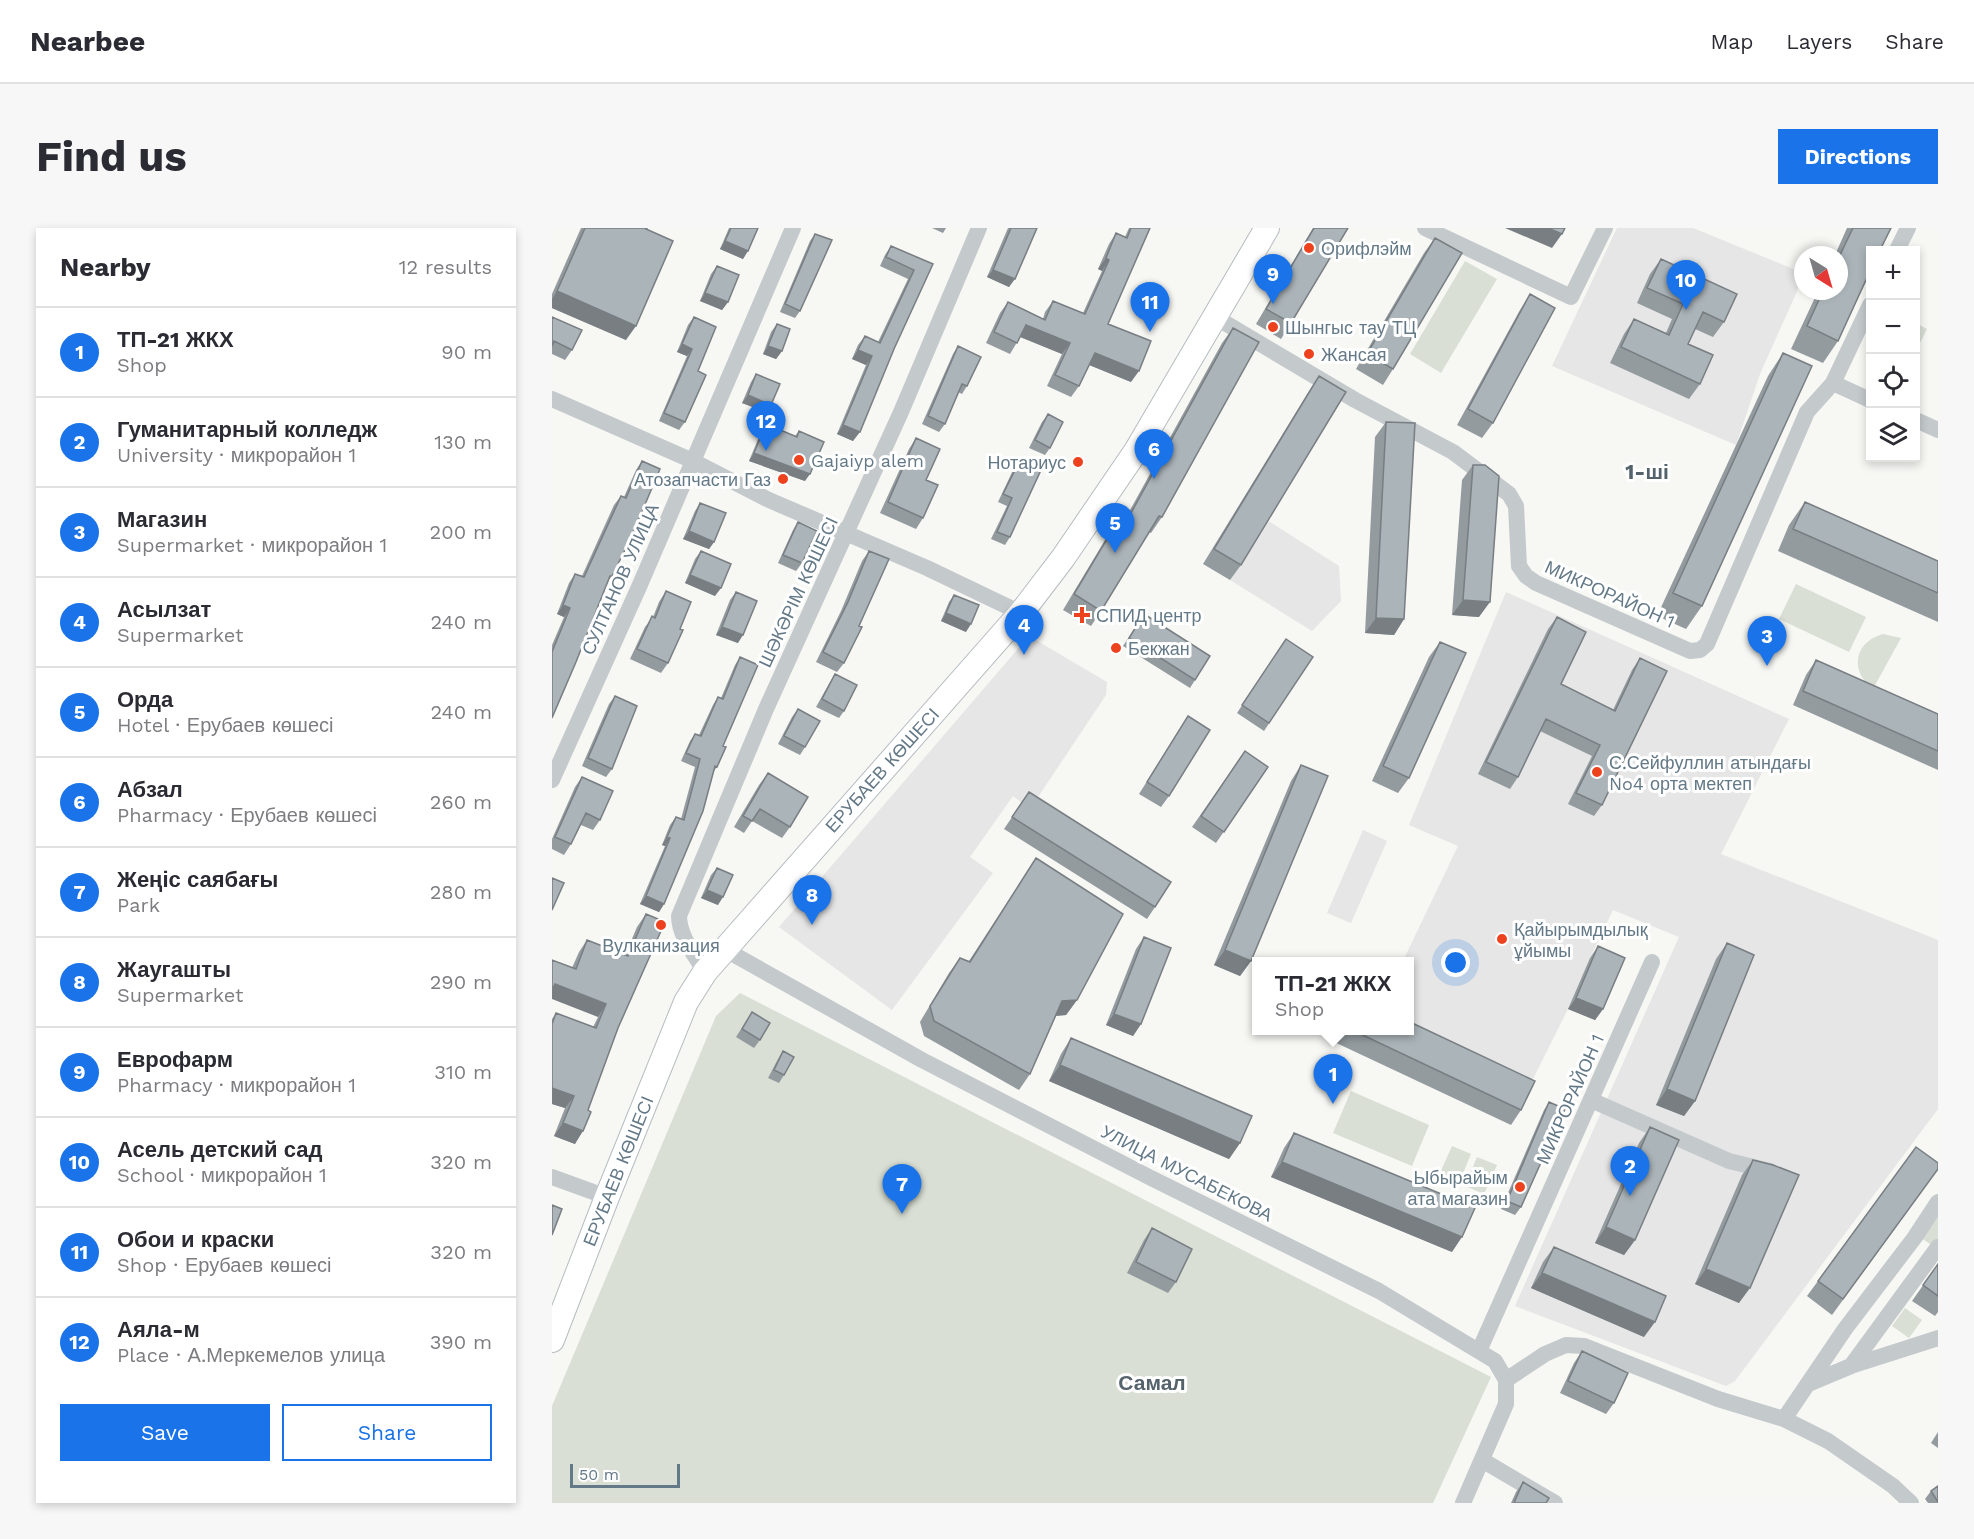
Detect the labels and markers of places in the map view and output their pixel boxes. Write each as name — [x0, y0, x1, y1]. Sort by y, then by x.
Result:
place label: Орифлэйм — [1321, 238, 1412, 259]
marker: Орифлэйм — [1302, 241, 1316, 255]
pin: 9 — [1254, 254, 1292, 304]
pin: 10 — [1666, 260, 1706, 310]
pin: 11 — [1130, 282, 1170, 332]
place label: Шынгыс тау ТЦ — [1285, 317, 1416, 338]
marker: Шынгыс тау ТЦ — [1266, 320, 1280, 334]
place label: Жансая — [1321, 344, 1387, 365]
marker: Жансая — [1302, 347, 1316, 361]
pin: 12 — [746, 402, 786, 451]
pin: 6 — [1134, 430, 1174, 479]
place label: Gajaiyp alem — [811, 450, 924, 471]
place label: Нотариус — [987, 452, 1066, 473]
marker: Gajaiyp alem — [792, 453, 806, 467]
marker: Нотариус — [1071, 455, 1085, 469]
place label: Атозапчасти Газ — [634, 469, 771, 490]
marker: Атозапчасти Газ — [776, 472, 790, 486]
pin: 5 — [1096, 504, 1134, 553]
place label: СПИД центр — [1096, 605, 1202, 626]
pin: 4 — [1004, 606, 1044, 655]
marker: СПИД центр — [1073, 606, 1091, 624]
pin: 3 — [1748, 616, 1786, 666]
place label: Бекжан — [1128, 638, 1190, 659]
marker: Бекжан — [1109, 641, 1123, 655]
place label: С.Сейфуллин атындағы No4 орта мектеп — [1609, 752, 1811, 794]
marker: С.Сейфуллин атындағы No4 орта мектеп — [1590, 765, 1604, 779]
pin: 8 — [792, 876, 832, 925]
marker: Вулканизация — [654, 918, 668, 932]
place label: Қайырымдылық ұйымы — [1514, 919, 1648, 961]
marker: Қайырымдылық ұйымы — [1495, 932, 1509, 946]
place label: Вулканизация — [602, 935, 720, 956]
pin: 1 — [1314, 1054, 1352, 1104]
pin: 2 — [1610, 1146, 1650, 1196]
pin: 7 — [882, 1164, 922, 1214]
place label: Ыбырайым ата магазин — [1408, 1167, 1508, 1209]
marker: Ыбырайым ата магазин — [1513, 1180, 1527, 1194]

